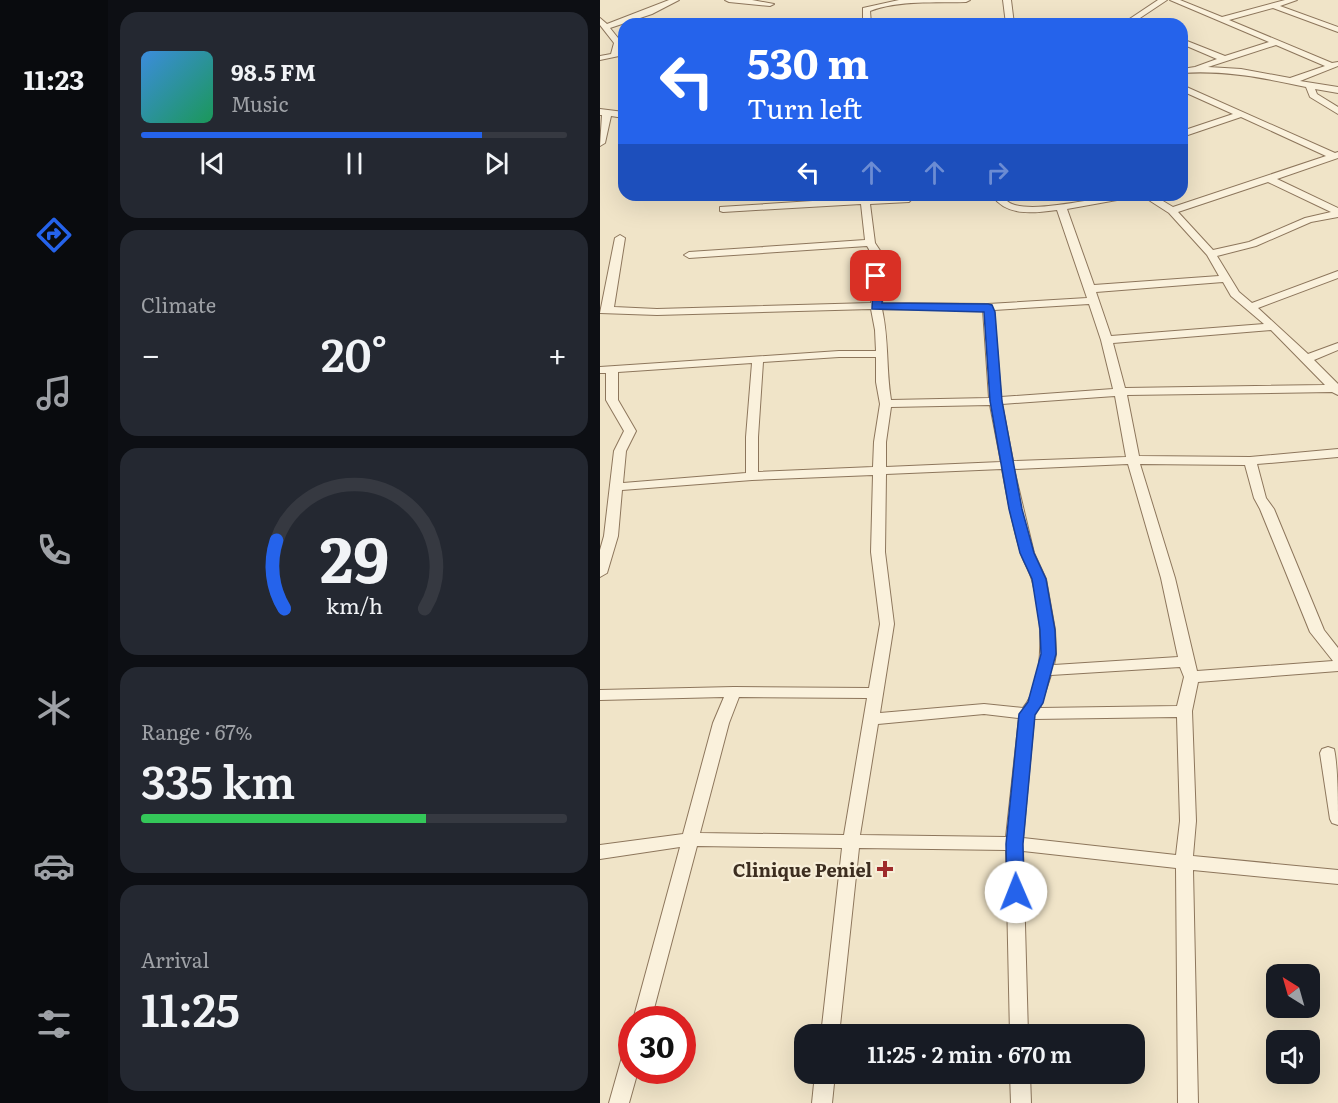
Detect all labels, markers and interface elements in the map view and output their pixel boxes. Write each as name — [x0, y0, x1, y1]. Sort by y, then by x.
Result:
text: 530 m — [747, 30, 869, 92]
icon: left — [648, 42, 726, 120]
text: 98.5 FM — [231, 55, 316, 88]
text: 11:23 — [24, 58, 84, 98]
text: Turn left — [747, 87, 862, 127]
text: Music — [231, 88, 288, 118]
icon: previous — [196, 147, 229, 180]
icon: pause — [338, 147, 371, 180]
icon: next — [480, 147, 513, 180]
icon: left — [792, 156, 825, 189]
icon: ahead — [855, 156, 888, 189]
icon: ahead — [918, 156, 951, 189]
icon: right — [981, 156, 1014, 189]
icon: directions — [33, 214, 75, 256]
pin — [850, 250, 901, 301]
icon: arrive — [859, 259, 892, 292]
text: Climate — [141, 289, 216, 319]
text: 20° — [321, 319, 387, 386]
text: − — [141, 328, 160, 377]
text: + — [548, 328, 567, 377]
icon: music — [33, 372, 75, 414]
text: 29 — [319, 510, 389, 602]
icon: phone — [33, 529, 75, 571]
text: km/h — [325, 589, 383, 621]
icon: climate — [33, 687, 75, 729]
text: Range · 67% — [141, 716, 252, 746]
text: 335 km — [141, 746, 295, 813]
icon: car — [33, 845, 75, 887]
place label: Clinique Peniel — [733, 856, 872, 883]
marker: Clinique Peniel — [876, 860, 894, 878]
position arrow — [984, 860, 1048, 924]
text: Arrival — [141, 944, 209, 974]
north arrow — [1266, 964, 1320, 1018]
map controls — [1266, 964, 1320, 1084]
text: 11:25 — [141, 974, 240, 1041]
icon: filters — [33, 1003, 75, 1045]
speed limit sign: 30 — [618, 1006, 696, 1084]
button: sound — [1266, 1030, 1320, 1084]
text: 11:25 · 2 min · 670 m — [867, 1037, 1072, 1070]

